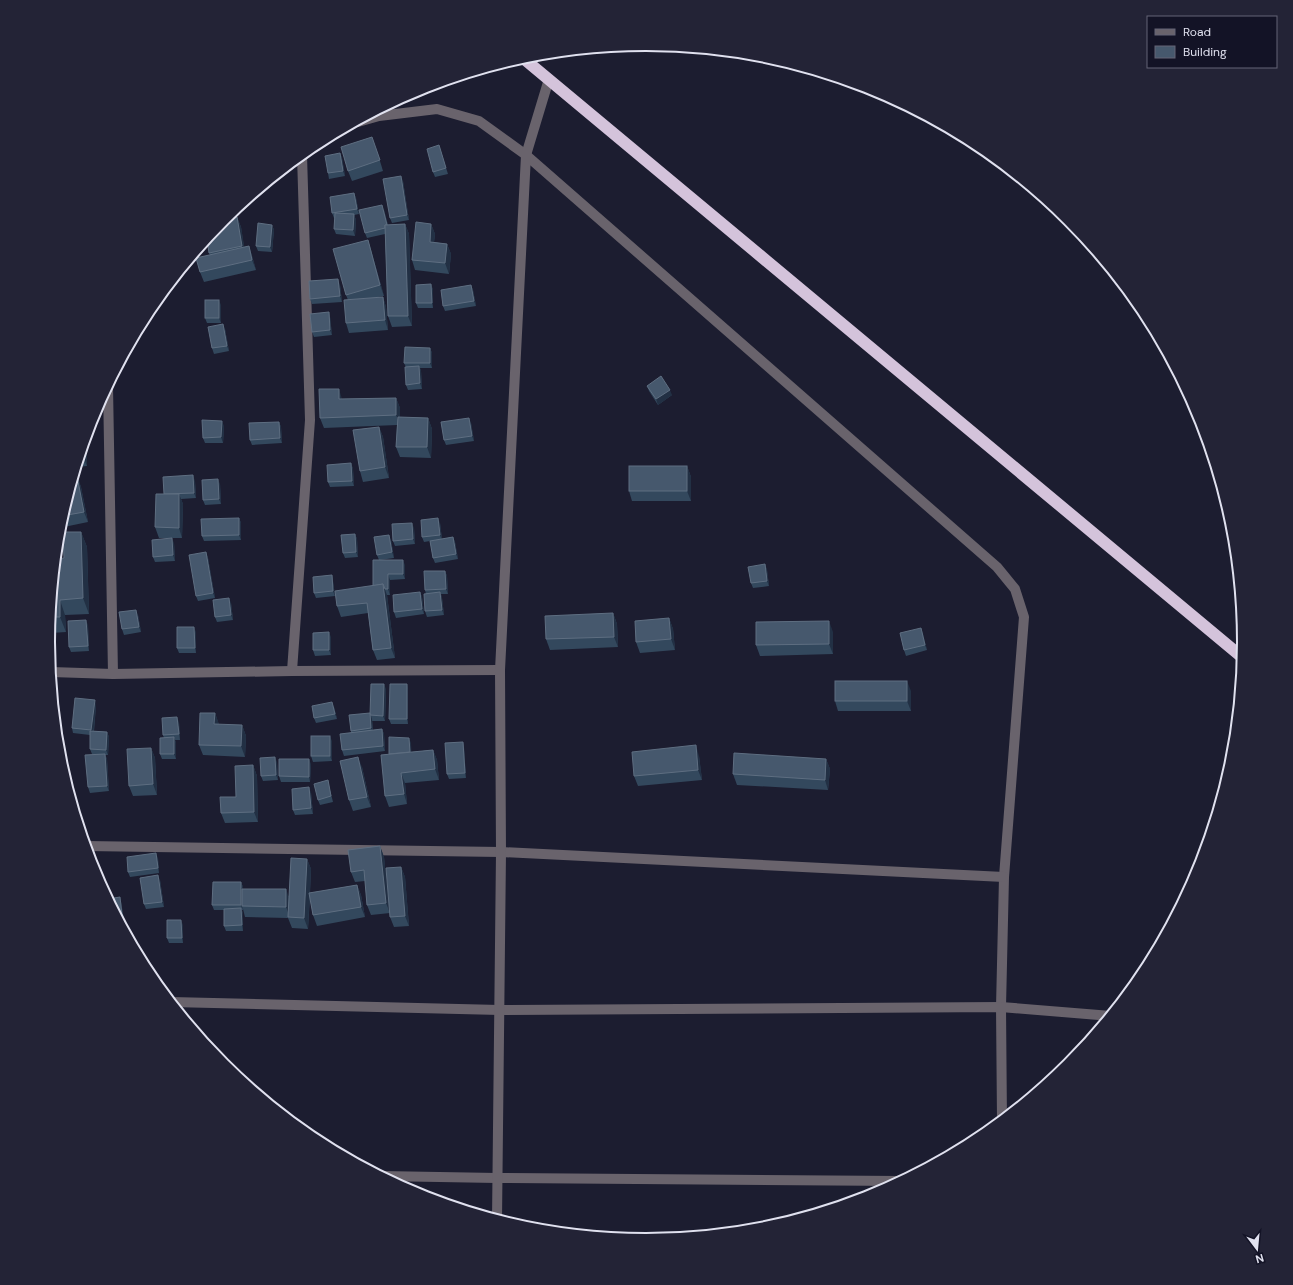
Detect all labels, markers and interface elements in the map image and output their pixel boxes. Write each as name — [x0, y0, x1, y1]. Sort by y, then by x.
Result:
legend — [1147, 16, 1277, 68]
text: Road — [1183, 24, 1211, 40]
text: Building — [1183, 44, 1227, 60]
north arrow — [1237, 1229, 1277, 1269]
text: N — [1254, 1251, 1266, 1266]

